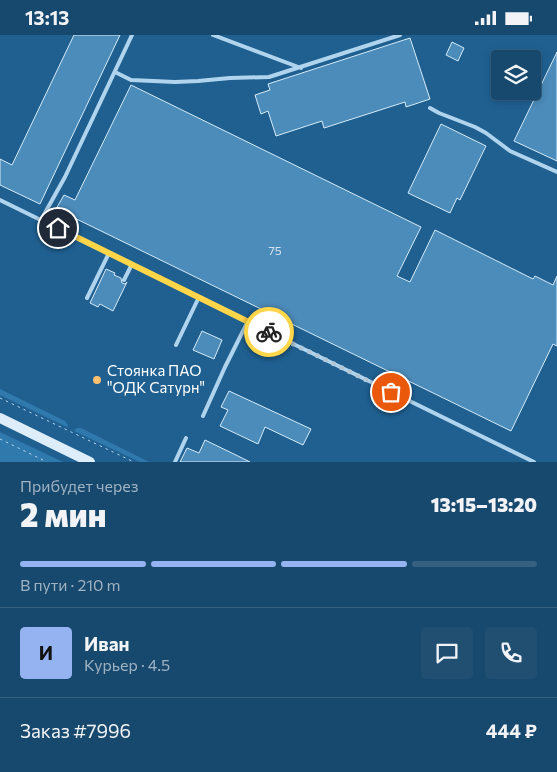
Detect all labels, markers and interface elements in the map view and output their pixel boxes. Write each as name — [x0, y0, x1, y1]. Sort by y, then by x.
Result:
text: 13:13 — [25, 6, 69, 29]
map controls — [491, 50, 541, 100]
button: layers — [491, 50, 541, 100]
pin — [37, 207, 79, 249]
icon: home — [44, 214, 72, 242]
house number: 75 — [268, 243, 282, 257]
courier — [244, 307, 294, 357]
icon: bike — [255, 318, 283, 346]
place label: Стоянка ПАО "ОДК Сатурн" — [107, 361, 205, 396]
pin — [370, 371, 412, 413]
marker: Стоянка ПАО "ОДК Сатурн" — [91, 374, 103, 386]
icon: bag — [377, 378, 405, 406]
text: Прибудет через — [20, 476, 139, 495]
text: 13:15–13:20 — [431, 493, 537, 516]
text: 2 мин — [20, 494, 106, 534]
text: В пути · 210 m — [20, 575, 121, 594]
button: chat — [421, 627, 473, 679]
button: phone — [485, 627, 537, 679]
text: Иван — [84, 632, 130, 655]
text: И — [39, 641, 53, 664]
text: Курьер · 4.5 — [84, 655, 170, 674]
text: Заказ #7996 — [20, 719, 131, 742]
text: 444 ₽ — [486, 719, 537, 742]

